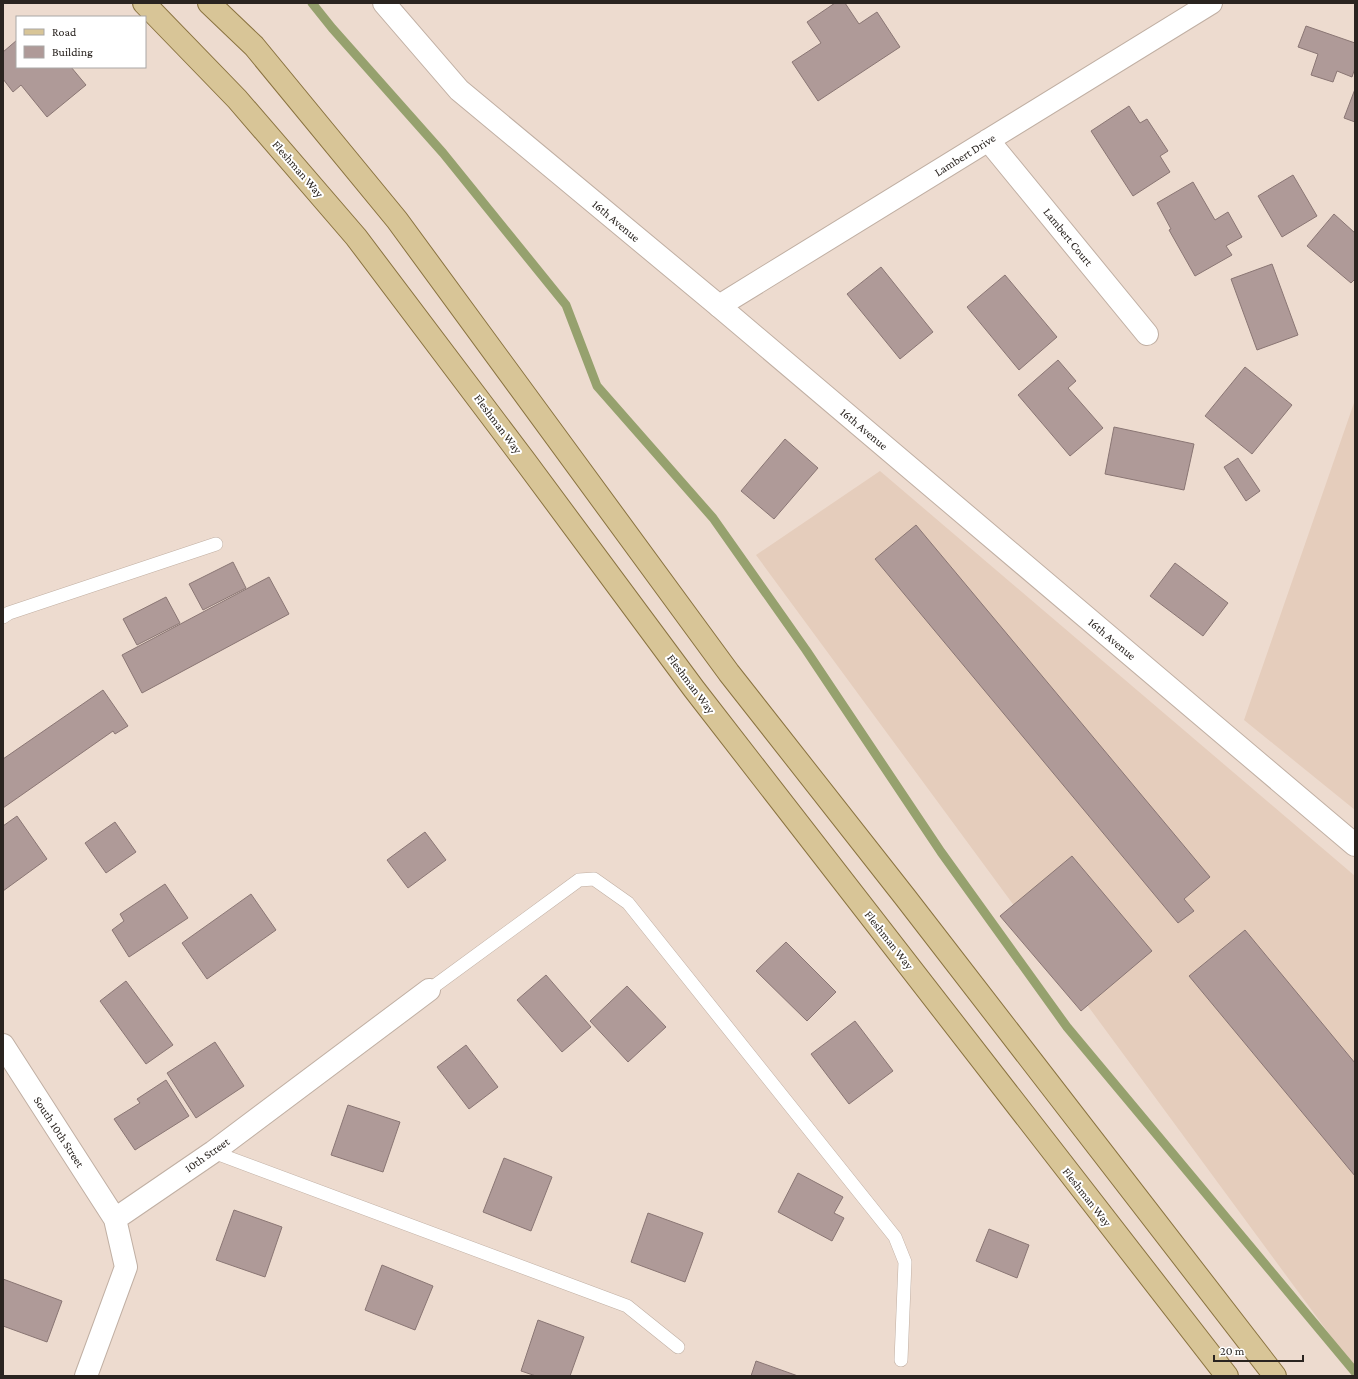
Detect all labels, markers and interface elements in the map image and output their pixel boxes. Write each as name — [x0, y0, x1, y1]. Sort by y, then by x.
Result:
legend — [16, 16, 146, 68]
text: Road — [52, 25, 77, 39]
text: Building — [52, 45, 93, 59]
street label: Lambert Drive — [932, 131, 998, 179]
street label: Fleshman Way — [269, 138, 327, 201]
street label: 16th Avenue — [589, 197, 643, 245]
street label: Lambert Court — [1040, 205, 1096, 270]
street label: Fleshman Way — [471, 391, 525, 457]
street label: 16th Avenue — [837, 405, 891, 453]
street label: 16th Avenue — [1085, 615, 1139, 663]
street label: Fleshman Way — [664, 651, 718, 717]
street label: Fleshman Way — [862, 908, 917, 973]
street label: South 10th Street — [31, 1094, 88, 1171]
street label: 10th Street — [182, 1134, 233, 1176]
street label: Fleshman Way — [1060, 1165, 1115, 1230]
scale bar — [1214, 1337, 1303, 1363]
text: 20 m — [1220, 1344, 1245, 1358]

